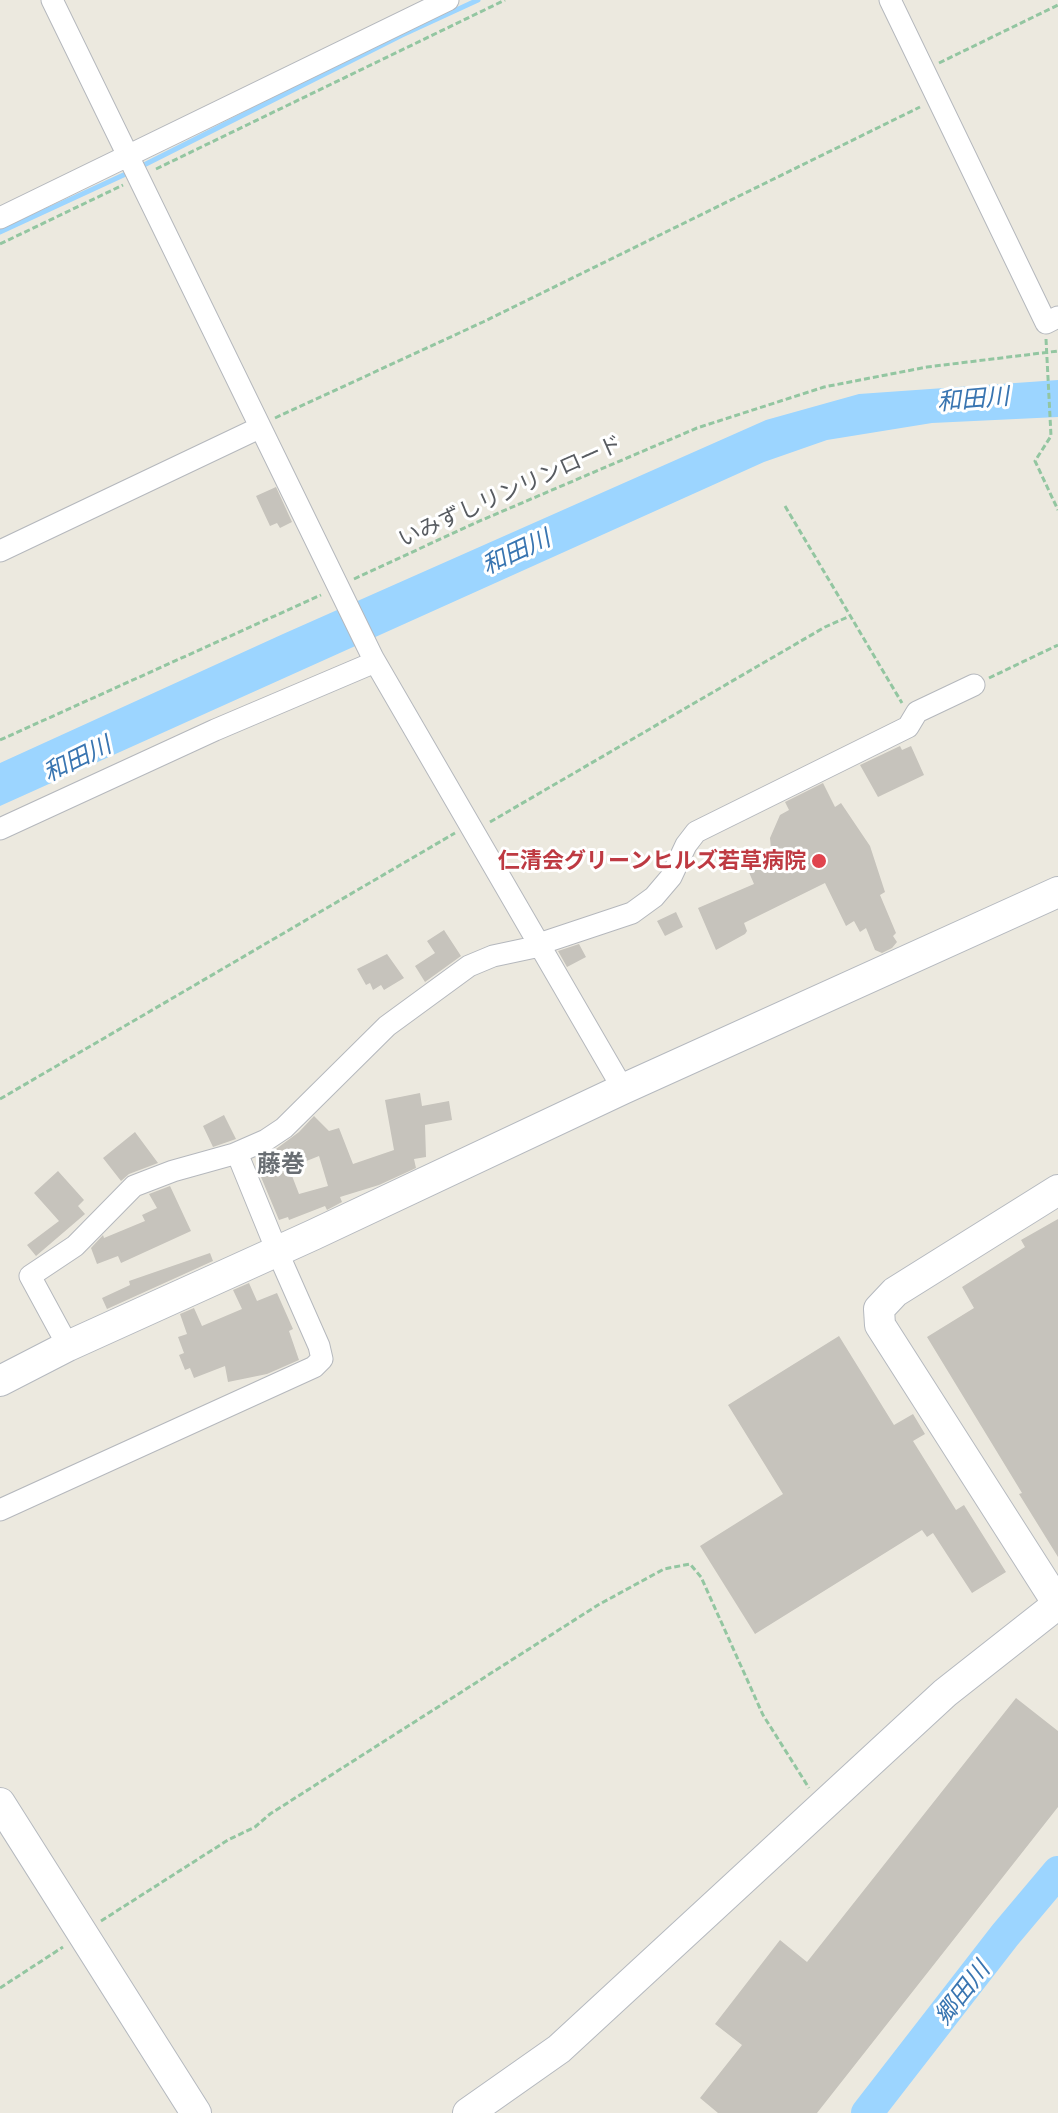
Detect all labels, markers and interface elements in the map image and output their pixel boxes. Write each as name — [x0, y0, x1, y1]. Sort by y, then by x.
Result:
water label: 和田川 — [936, 382, 1010, 416]
street label: いみずしリンリンロード — [394, 430, 626, 552]
water label: 和田川 — [477, 524, 555, 580]
water label: 和田川 — [38, 730, 116, 788]
place label: 仁清会グリーンヒルズ若草病院 — [498, 848, 806, 874]
marker: 仁清会グリーンヒルズ若草病院 — [810, 852, 828, 870]
district label: 藤巻 — [257, 1150, 305, 1178]
water label: 郷田川 — [928, 1956, 996, 2030]

